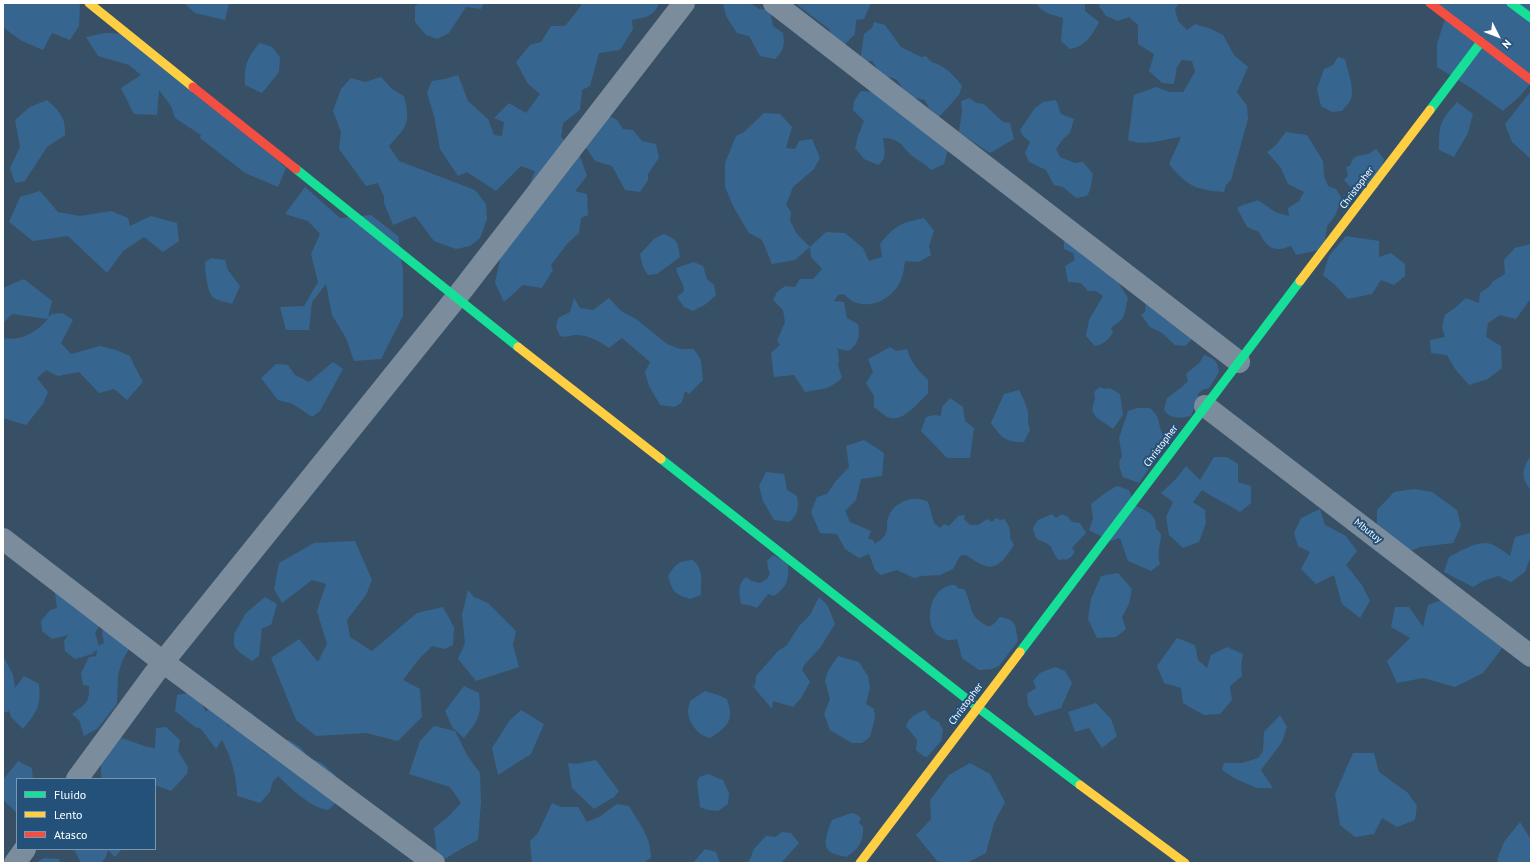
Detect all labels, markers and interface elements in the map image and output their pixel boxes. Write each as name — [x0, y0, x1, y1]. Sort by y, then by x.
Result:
north arrow — [1478, 16, 1518, 56]
text: N — [1499, 37, 1515, 51]
street label: Christopher — [1337, 165, 1377, 211]
street label: Christopher — [1141, 423, 1181, 469]
street label: Mbutuy — [1352, 516, 1384, 546]
street label: Christopher — [946, 681, 986, 727]
legend — [16, 778, 156, 850]
text: Fluido — [54, 787, 86, 802]
text: Lento — [54, 807, 83, 822]
text: Atasco — [54, 827, 87, 842]

